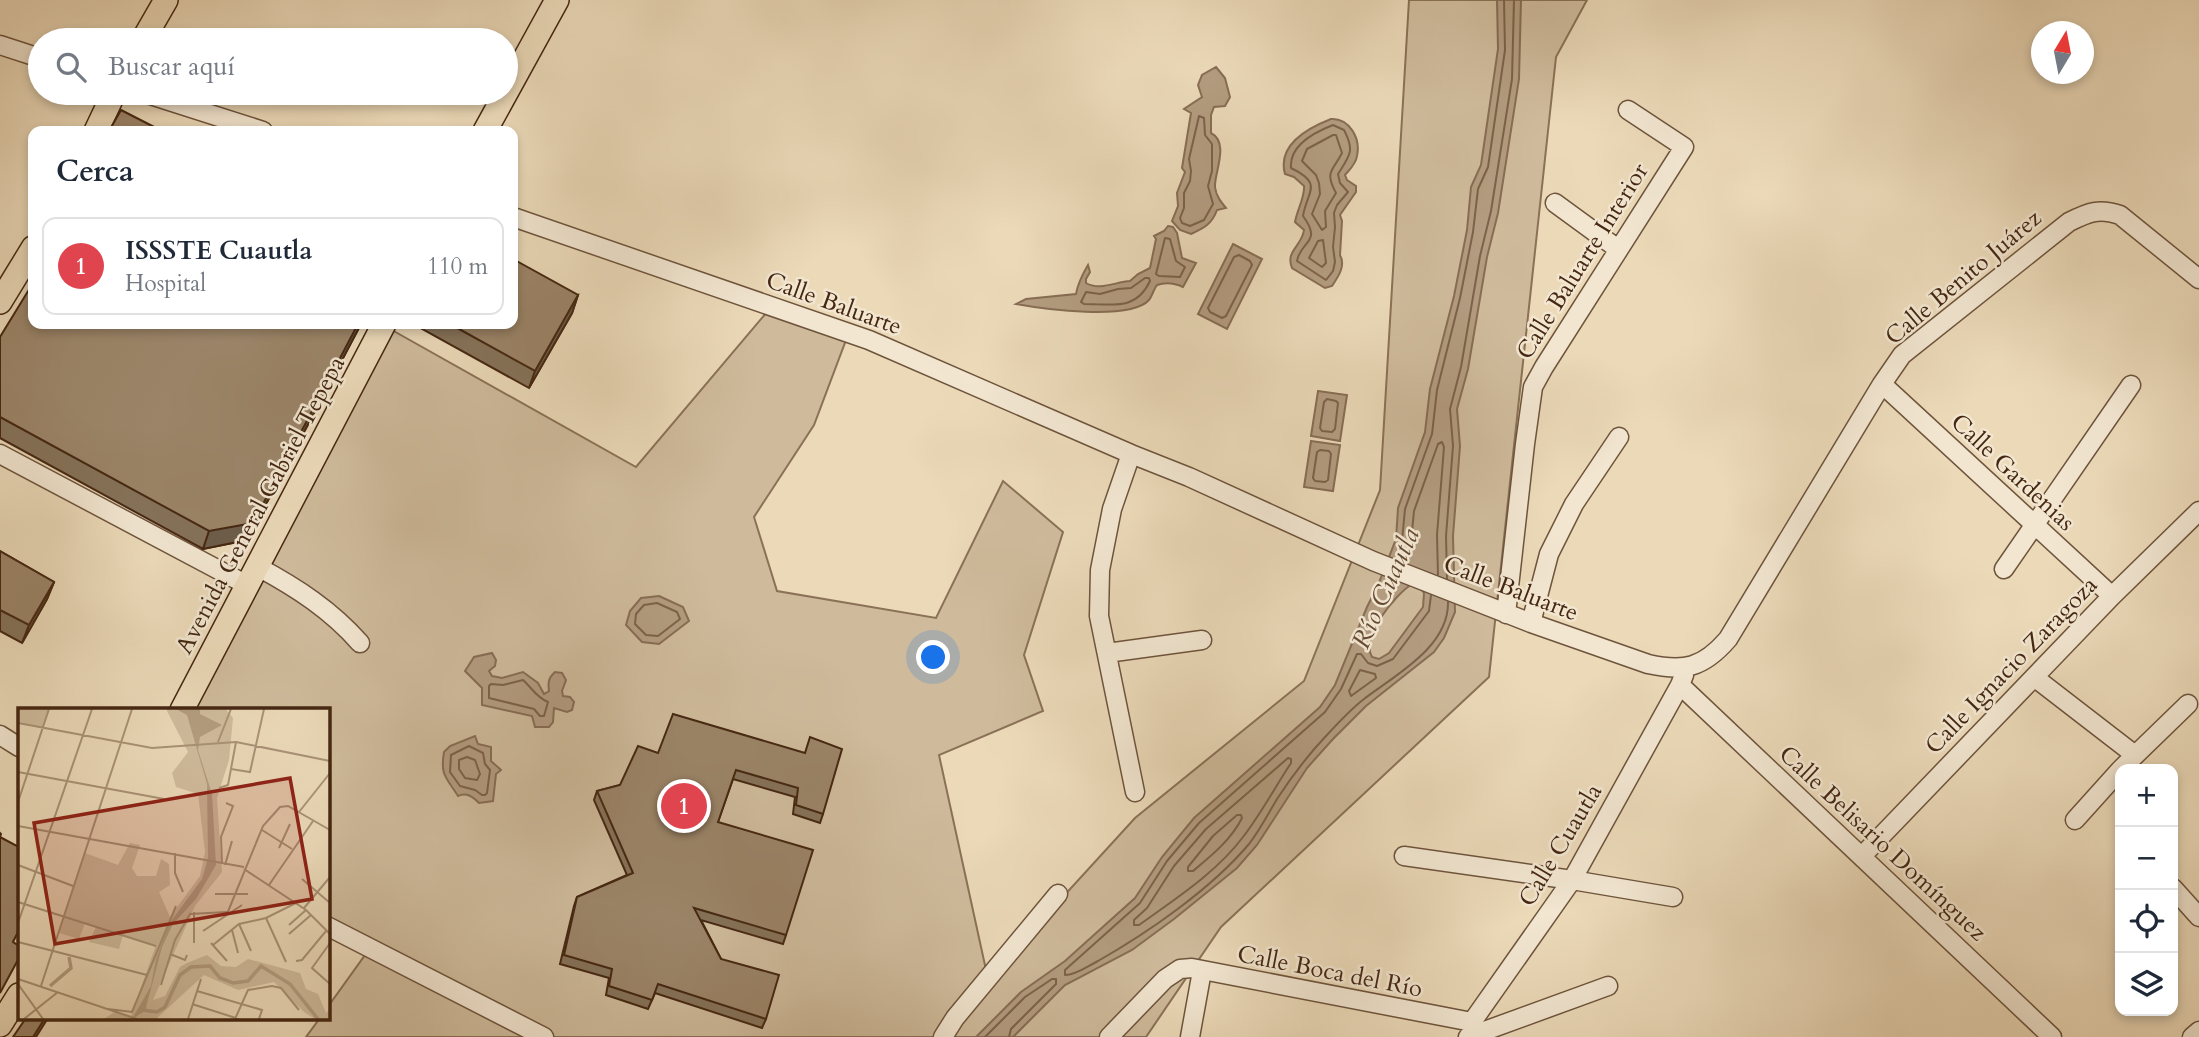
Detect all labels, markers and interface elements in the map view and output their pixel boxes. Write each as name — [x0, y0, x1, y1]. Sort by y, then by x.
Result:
north arrow — [2031, 21, 2094, 84]
search box — [28, 28, 518, 105]
icon: search — [52, 48, 90, 86]
text: Buscar aquí — [108, 49, 235, 84]
text: Cerca — [56, 151, 134, 192]
street label: Calle Baluarte Interior — [1509, 157, 1656, 366]
street label: Calle Benito Juárez — [1878, 202, 2049, 353]
text: ISSSTE Cuautla — [125, 233, 312, 268]
text: 1 — [75, 251, 87, 282]
text: 110 m — [427, 251, 488, 282]
street label: Calle Baluarte — [762, 264, 906, 343]
text: Hospital — [125, 268, 206, 299]
street label: Avenida General Gabriel Tepepa — [168, 350, 353, 660]
street label: Calle Gardenias — [1943, 406, 2082, 539]
water label: Río Cuautla — [1343, 522, 1428, 654]
street label: Calle Baluarte — [1439, 548, 1583, 629]
street label: Calle Ignacio Zaragoza — [1918, 569, 2105, 761]
your location — [916, 640, 950, 674]
inset map — [18, 708, 329, 1020]
street label: Calle Belisario Domínguez — [1772, 738, 1994, 949]
map controls — [2115, 764, 2178, 1016]
button: + — [2115, 764, 2178, 827]
street label: Calle Cuautla — [1511, 777, 1610, 913]
pin: 1 — [661, 780, 707, 832]
button: − — [2115, 827, 2178, 890]
button: locate — [2115, 890, 2178, 953]
street label: Calle Boca del Río — [1235, 937, 1425, 1006]
button: layers — [2115, 953, 2178, 1016]

